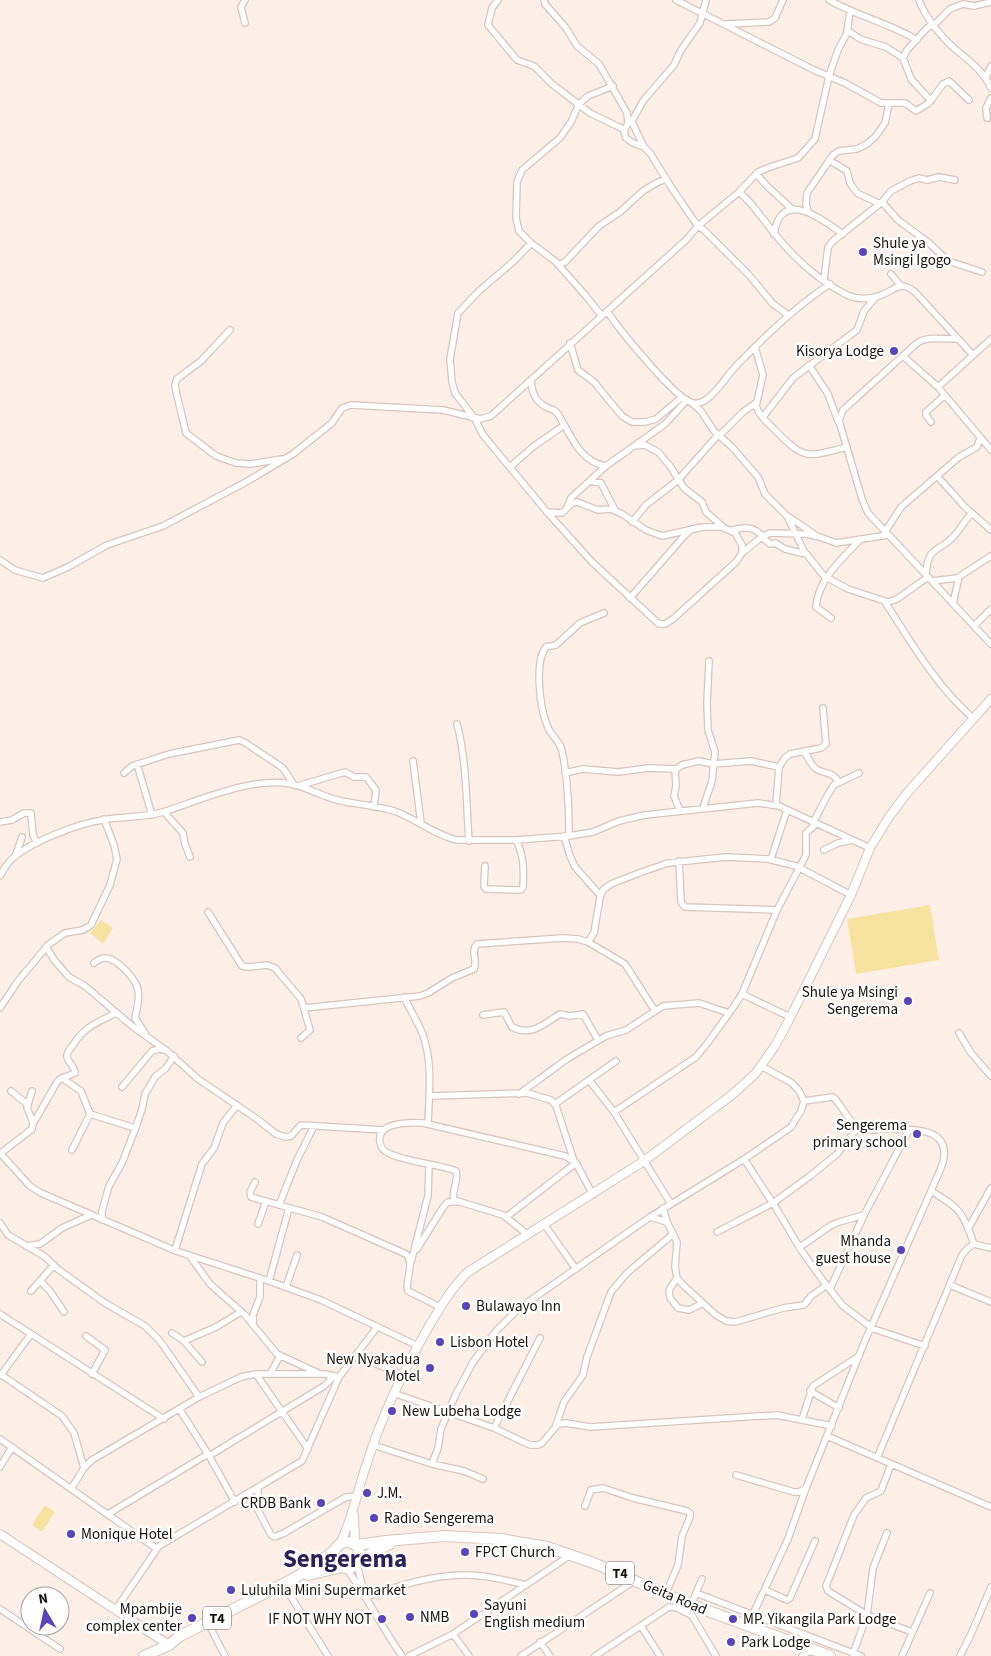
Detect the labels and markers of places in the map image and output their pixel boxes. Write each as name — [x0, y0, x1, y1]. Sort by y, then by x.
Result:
place label: Shule ya Msingi Igogo — [873, 233, 951, 271]
marker: Shule ya Msingi Igogo — [857, 246, 869, 258]
place label: Kisorya Lodge — [796, 341, 884, 362]
marker: Kisorya Lodge — [888, 345, 900, 357]
place label: Shule ya Msingi Sengerema — [802, 982, 898, 1020]
marker: Shule ya Msingi Sengerema — [902, 995, 914, 1007]
place label: Sengerema primary school — [813, 1115, 907, 1153]
marker: Sengerema primary school — [911, 1128, 923, 1140]
place label: Mhanda guest house — [816, 1231, 891, 1269]
marker: Mhanda guest house — [895, 1244, 907, 1256]
place label: Bulawayo Inn — [476, 1296, 561, 1317]
marker: Bulawayo Inn — [460, 1300, 472, 1312]
place label: Lisbon Hotel — [450, 1332, 529, 1353]
marker: Lisbon Hotel — [434, 1336, 446, 1348]
place label: New Nyakadua Motel — [326, 1349, 420, 1387]
marker: New Nyakadua Motel — [424, 1362, 436, 1374]
place label: New Lubeha Lodge — [402, 1401, 521, 1422]
marker: New Lubeha Lodge — [386, 1405, 398, 1417]
place label: J.M. — [377, 1483, 402, 1504]
marker: J.M. — [361, 1487, 373, 1499]
place label: CRDB Bank — [241, 1493, 312, 1514]
marker: CRDB Bank — [315, 1497, 327, 1509]
place label: Radio Sengerema — [384, 1508, 494, 1529]
marker: Radio Sengerema — [368, 1512, 380, 1524]
place label: Monique Hotel — [81, 1524, 173, 1545]
marker: Monique Hotel — [65, 1528, 77, 1540]
place label: FPCT Church — [475, 1542, 555, 1563]
marker: FPCT Church — [459, 1546, 471, 1558]
place label: Luluhila Mini Supermarket — [241, 1580, 406, 1601]
marker: Luluhila Mini Supermarket — [225, 1584, 237, 1596]
place label: Sayuni English medium — [484, 1595, 585, 1633]
place label: Mpambije complex center — [86, 1599, 183, 1637]
place label: NMB — [420, 1607, 450, 1628]
marker: Sayuni English medium — [468, 1608, 480, 1620]
place label: IF NOT WHY NOT — [268, 1609, 372, 1630]
place label: MP. Yikangila Park Lodge — [743, 1609, 896, 1630]
marker: NMB — [404, 1611, 416, 1623]
marker: Mpambije complex center — [186, 1612, 198, 1624]
marker: IF NOT WHY NOT — [376, 1613, 388, 1625]
marker: MP. Yikangila Park Lodge — [727, 1613, 739, 1625]
place label: Park Lodge — [741, 1632, 810, 1653]
marker: Park Lodge — [725, 1636, 737, 1648]

